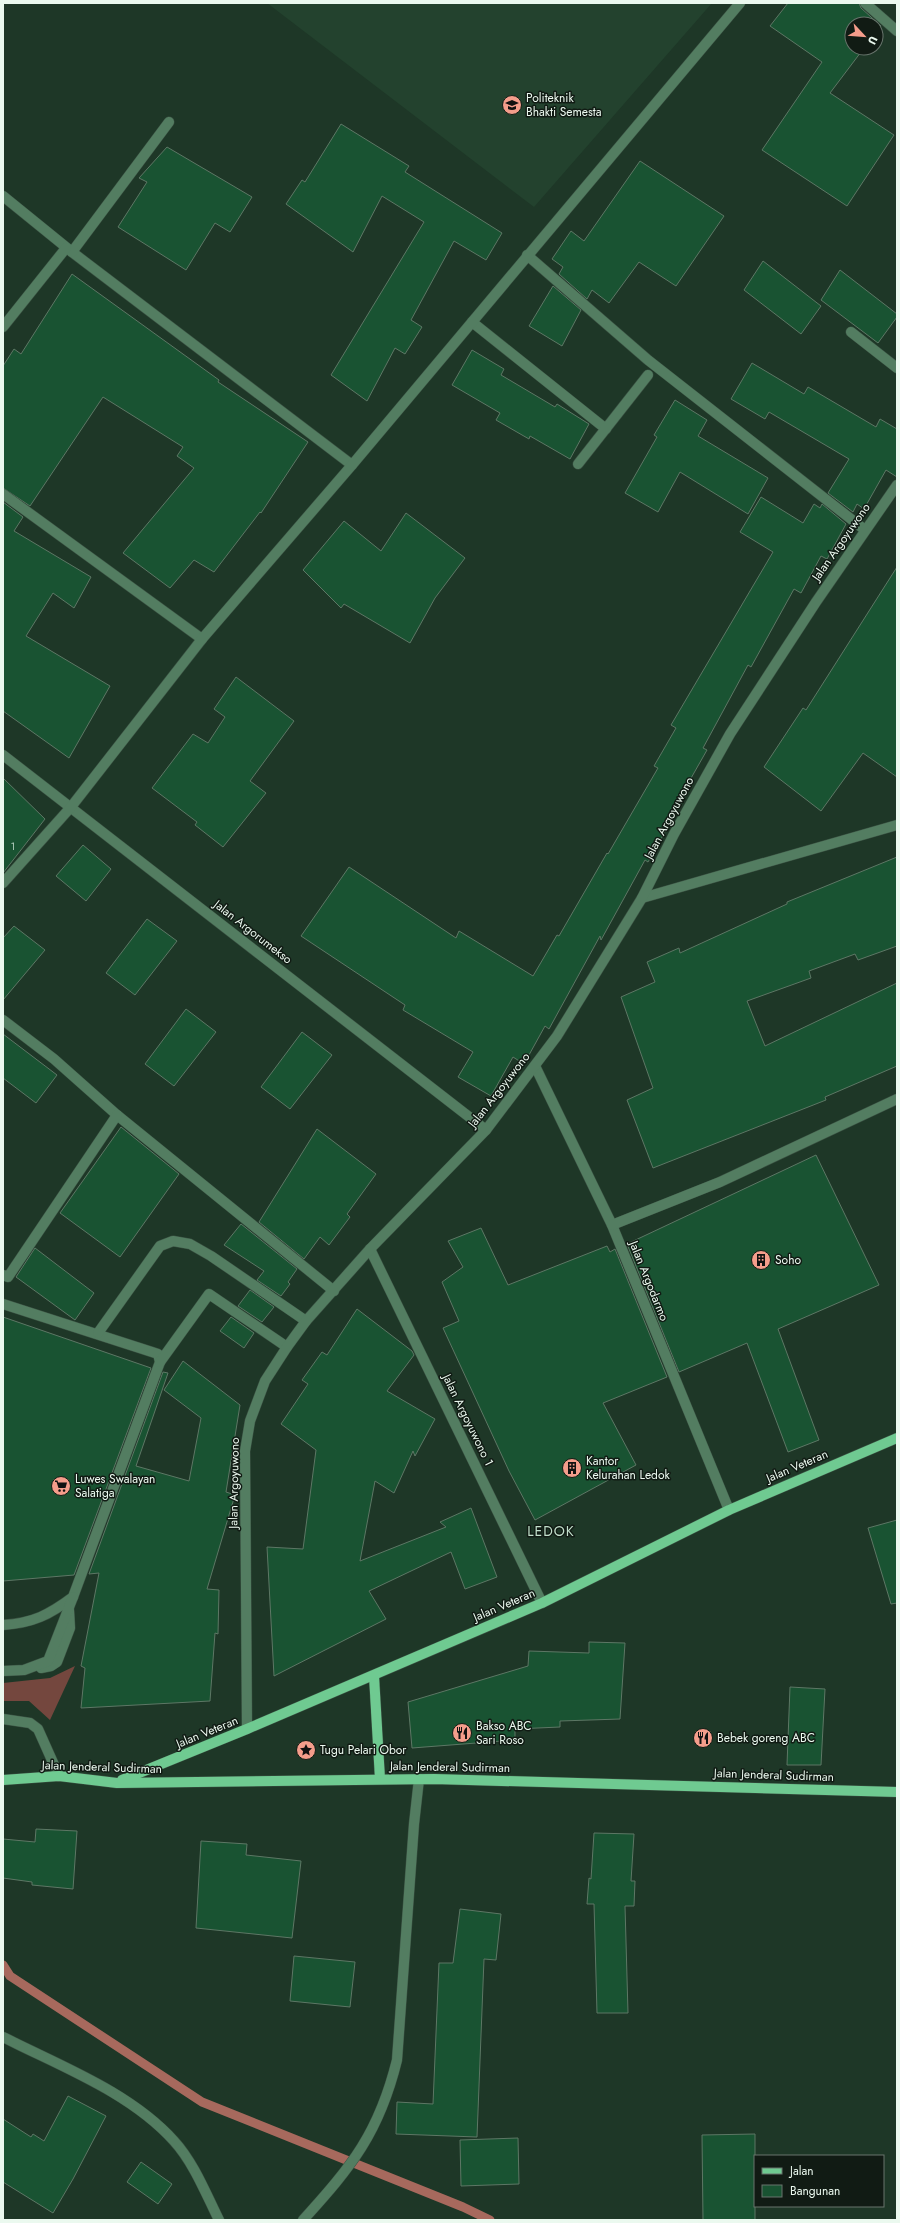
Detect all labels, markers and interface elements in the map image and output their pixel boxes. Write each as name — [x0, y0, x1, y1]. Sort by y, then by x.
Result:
north arrow — [844, 16, 884, 56]
text: U — [864, 33, 882, 47]
place label: Politeknik Bhakti Semesta — [526, 89, 602, 121]
school or university icon: Politeknik Bhakti Semesta — [501, 94, 523, 116]
street label: Jalan Argoyuwono — [806, 499, 875, 586]
street label: Jalan Argoyuwono — [639, 773, 699, 864]
house number: 1 — [11, 839, 15, 854]
street label: Jalan Argorumekso — [208, 894, 296, 969]
street label: Jalan Argoyuwono — [463, 1048, 534, 1133]
street label: Jalan Argodarmo — [624, 1236, 673, 1324]
building icon: Soho — [750, 1249, 772, 1271]
place label: Soho — [775, 1251, 801, 1269]
street label: Jalan Argoyuwono 1 — [437, 1369, 498, 1469]
street label: Jalan Argoyuwono — [224, 1437, 244, 1531]
street label: Jalan Veteran — [762, 1445, 831, 1488]
place label: Kantor Kelurahan Ledok — [586, 1452, 670, 1484]
building icon: Kantor Kelurahan Ledok — [561, 1457, 583, 1479]
place label: Luwes Swalayan Salatiga — [75, 1470, 155, 1502]
supermarket icon: Luwes Swalayan Salatiga — [50, 1475, 72, 1497]
district label: LEDOK — [527, 1521, 575, 1541]
street label: Jalan Veteran — [469, 1584, 538, 1627]
street label: Jalan Veteran — [171, 1711, 241, 1753]
place label: Bakso ABC Sari Roso — [476, 1717, 532, 1749]
restaurant icon: Bakso ABC Sari Roso — [451, 1722, 473, 1744]
restaurant icon: Bebek goreng ABC — [692, 1727, 714, 1749]
place label: Bebek goreng ABC — [717, 1729, 815, 1747]
place icon: Tugu Pelari Obor — [295, 1739, 317, 1761]
place label: Tugu Pelari Obor — [320, 1741, 407, 1759]
street label: Jalan Jenderal Sudirman — [40, 1756, 162, 1778]
street label: Jalan Jenderal Sudirman — [388, 1757, 510, 1777]
street label: Jalan Jenderal Sudirman — [712, 1764, 834, 1786]
legend — [754, 2155, 884, 2207]
text: Jalan — [788, 2162, 813, 2180]
text: Bangunan — [790, 2182, 840, 2200]

